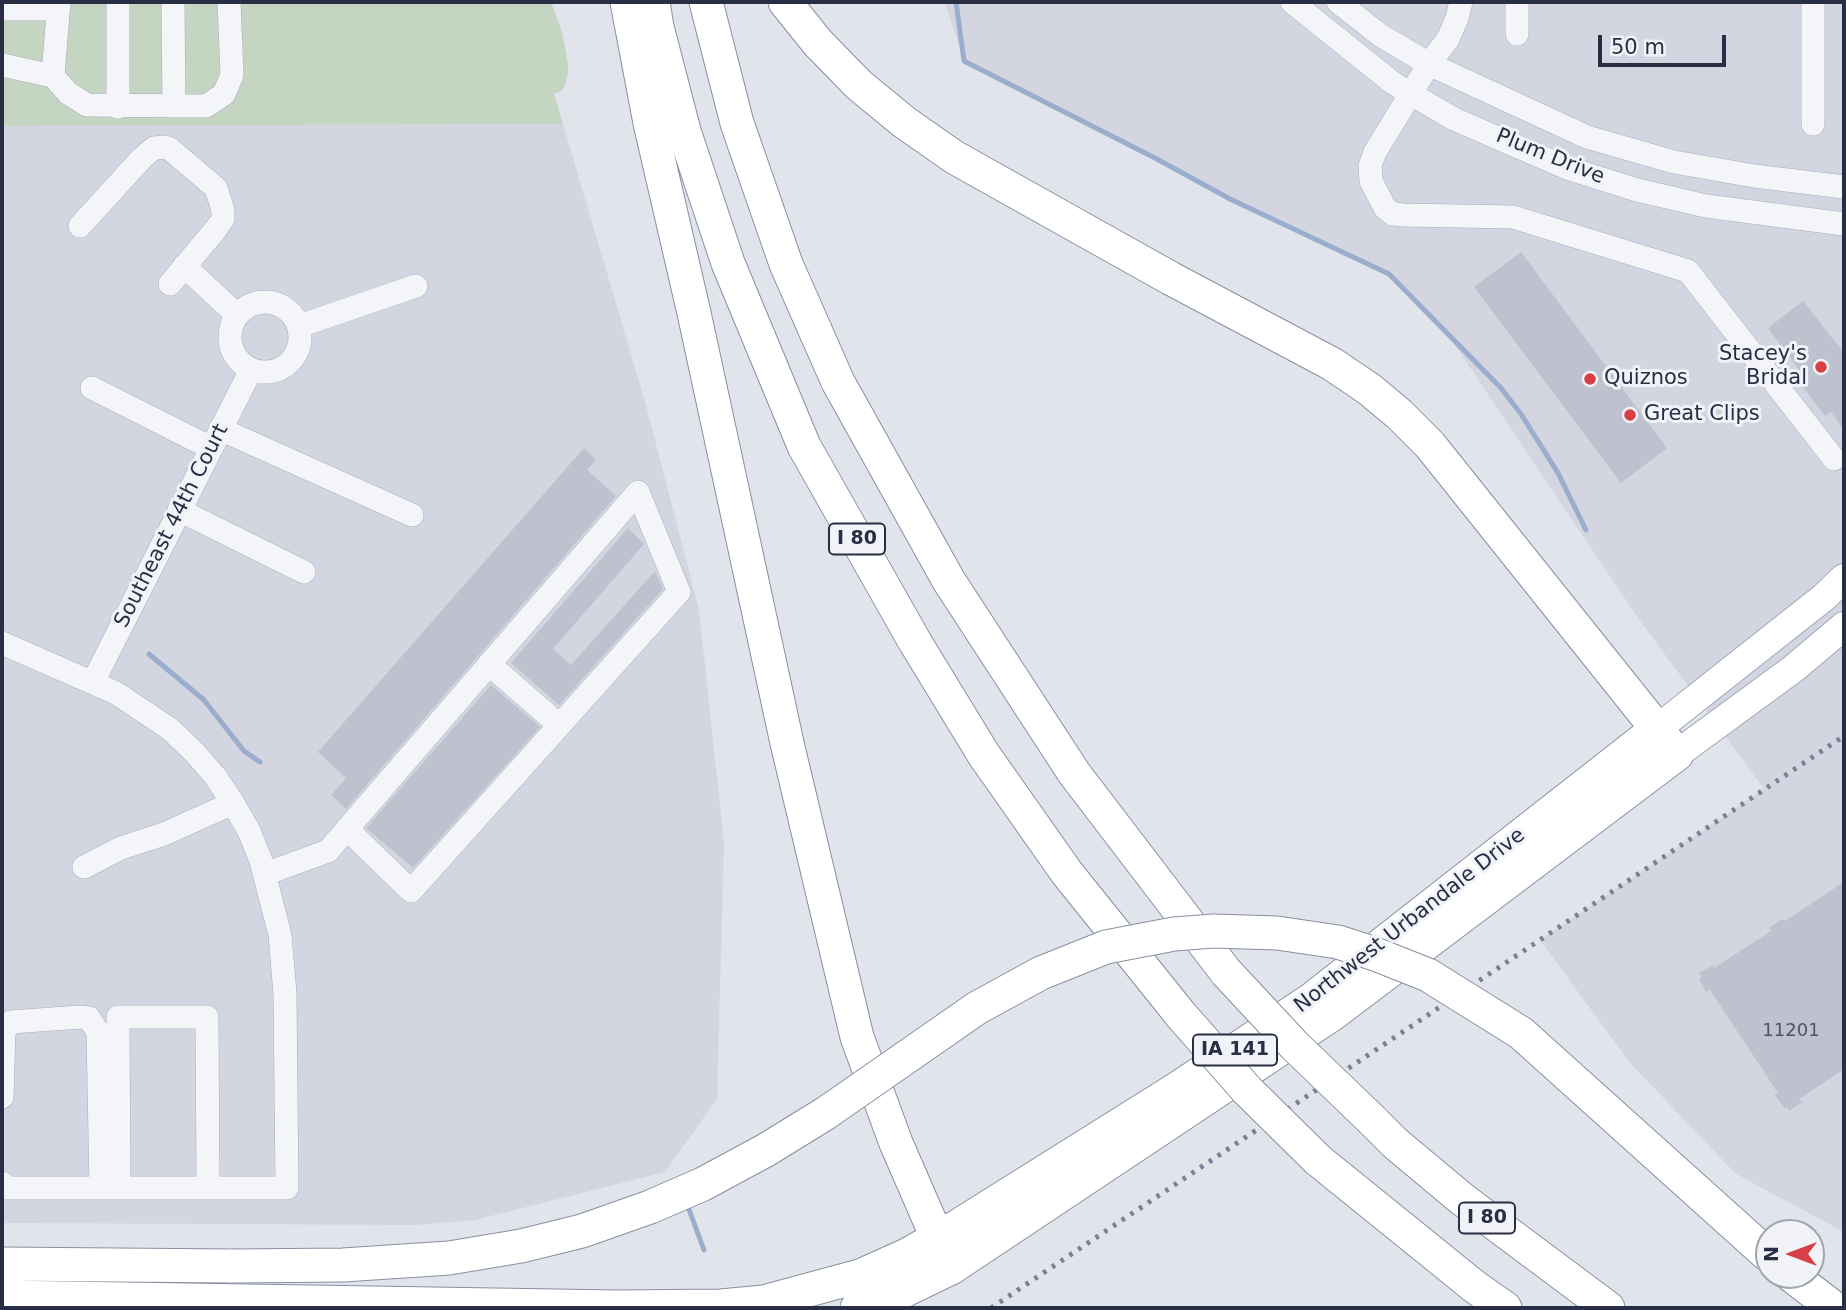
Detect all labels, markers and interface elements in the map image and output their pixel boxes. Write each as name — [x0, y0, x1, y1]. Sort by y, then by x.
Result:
scale bar — [1601, 21, 1729, 65]
text: 50 m — [1611, 35, 1665, 59]
street label: Plum Drive — [1492, 124, 1608, 190]
place label: Stacey's Bridal — [1719, 342, 1807, 392]
marker: Stacey's Bridal — [1813, 359, 1829, 375]
place label: Quiznos — [1604, 366, 1688, 392]
marker: Quiznos — [1582, 371, 1598, 387]
place label: Great Clips — [1644, 402, 1760, 428]
marker: Great Clips — [1622, 407, 1638, 423]
street label: Southeast 44th Court — [110, 420, 234, 632]
road number: I 80 — [829, 524, 885, 554]
street label: Northwest Urbandale Drive — [1290, 823, 1530, 1019]
house number: 11201 — [1762, 1020, 1820, 1042]
road number: IA 141 — [1193, 1034, 1277, 1066]
road number: I 80 — [1459, 1202, 1515, 1234]
north arrow — [1755, 1219, 1825, 1289]
text: N — [1760, 1246, 1782, 1262]

